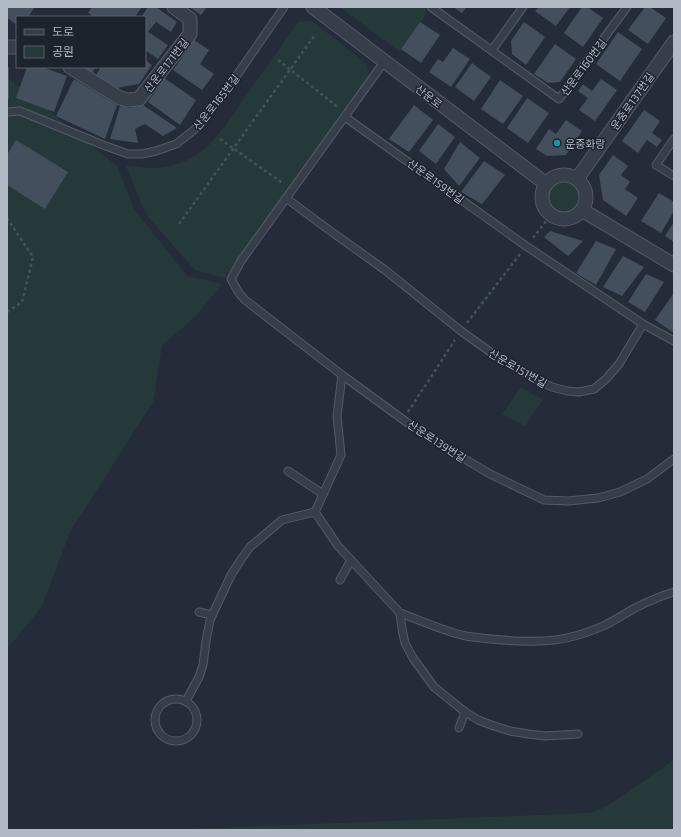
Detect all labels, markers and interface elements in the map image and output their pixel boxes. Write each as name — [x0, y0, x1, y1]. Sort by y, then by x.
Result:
legend — [16, 16, 146, 68]
text: 도로 — [52, 24, 74, 38]
street label: 산운로171번길 — [141, 35, 191, 95]
street label: 산운로160번길 — [557, 36, 609, 98]
text: 공원 — [52, 44, 74, 58]
street label: 운중로137번길 — [608, 70, 656, 132]
street label: 산운로165번길 — [190, 72, 242, 132]
street label: 산운로 — [413, 82, 445, 110]
place label: 운중화랑 — [565, 137, 605, 150]
marker: 운중화랑 — [552, 138, 562, 148]
street label: 산운로159번길 — [405, 156, 467, 206]
street label: 산운로151번길 — [486, 346, 550, 390]
street label: 산운로139번길 — [405, 417, 469, 465]

